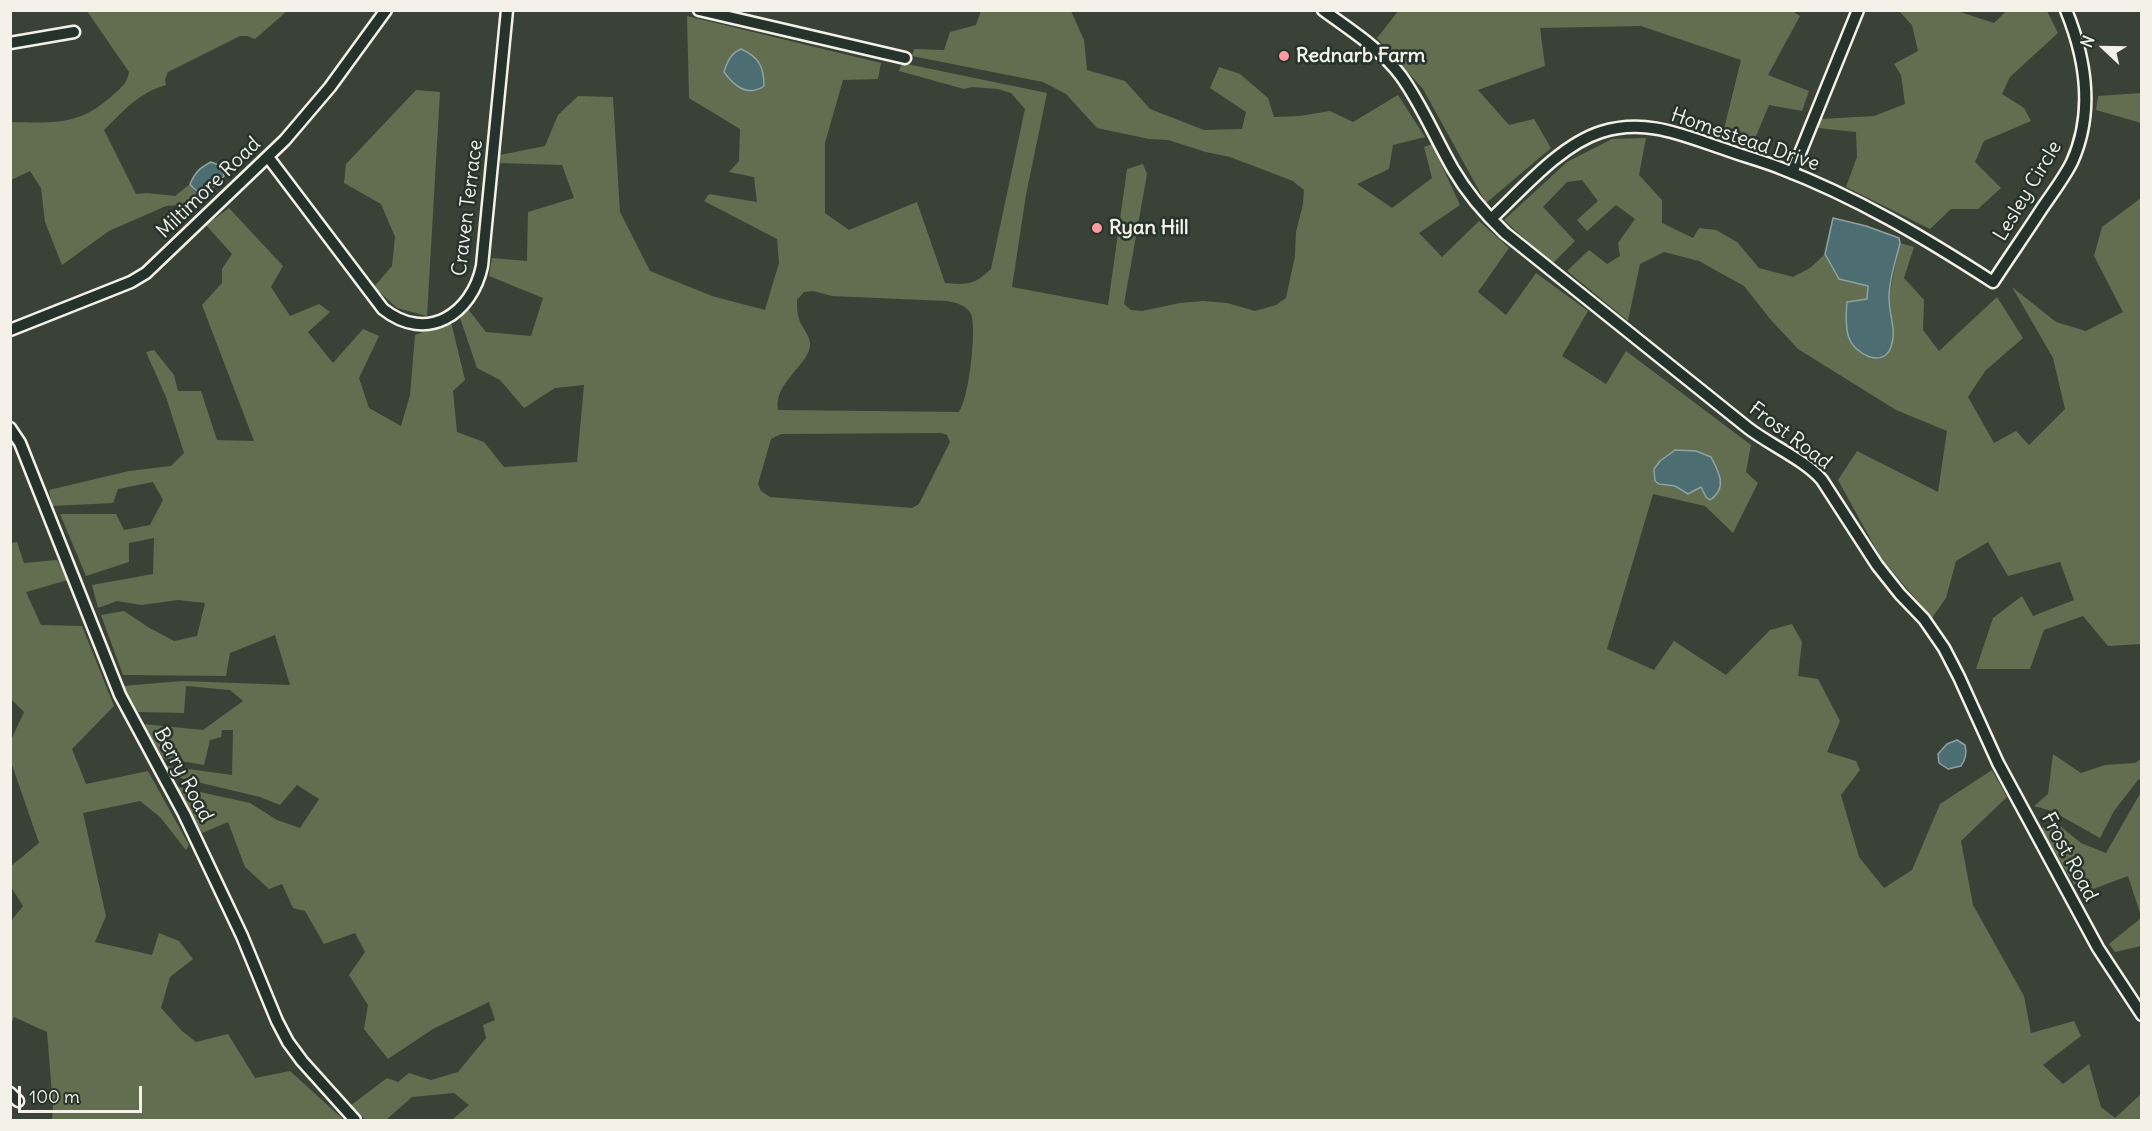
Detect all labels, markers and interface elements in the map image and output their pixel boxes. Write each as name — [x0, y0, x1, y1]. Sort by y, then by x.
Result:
north arrow — [2074, 18, 2134, 78]
text: N — [2076, 32, 2099, 50]
place label: Rednarb Farm — [1296, 44, 1425, 68]
marker: Rednarb Farm — [1277, 49, 1291, 63]
street label: Homestead Drive — [1668, 103, 1822, 177]
street label: Miltimore Road — [152, 132, 266, 244]
street label: Lesley Circle — [1989, 137, 2067, 245]
street label: Craven Terrace — [448, 139, 488, 277]
place label: Ryan Hill — [1109, 216, 1189, 240]
marker: Ryan Hill — [1090, 221, 1104, 235]
street label: Frost Road — [1744, 397, 1836, 475]
street label: Berry Road — [148, 724, 218, 826]
street label: Frost Road — [2036, 808, 2102, 906]
scale bar — [21, 1074, 146, 1112]
text: 100 m — [29, 1085, 80, 1108]

